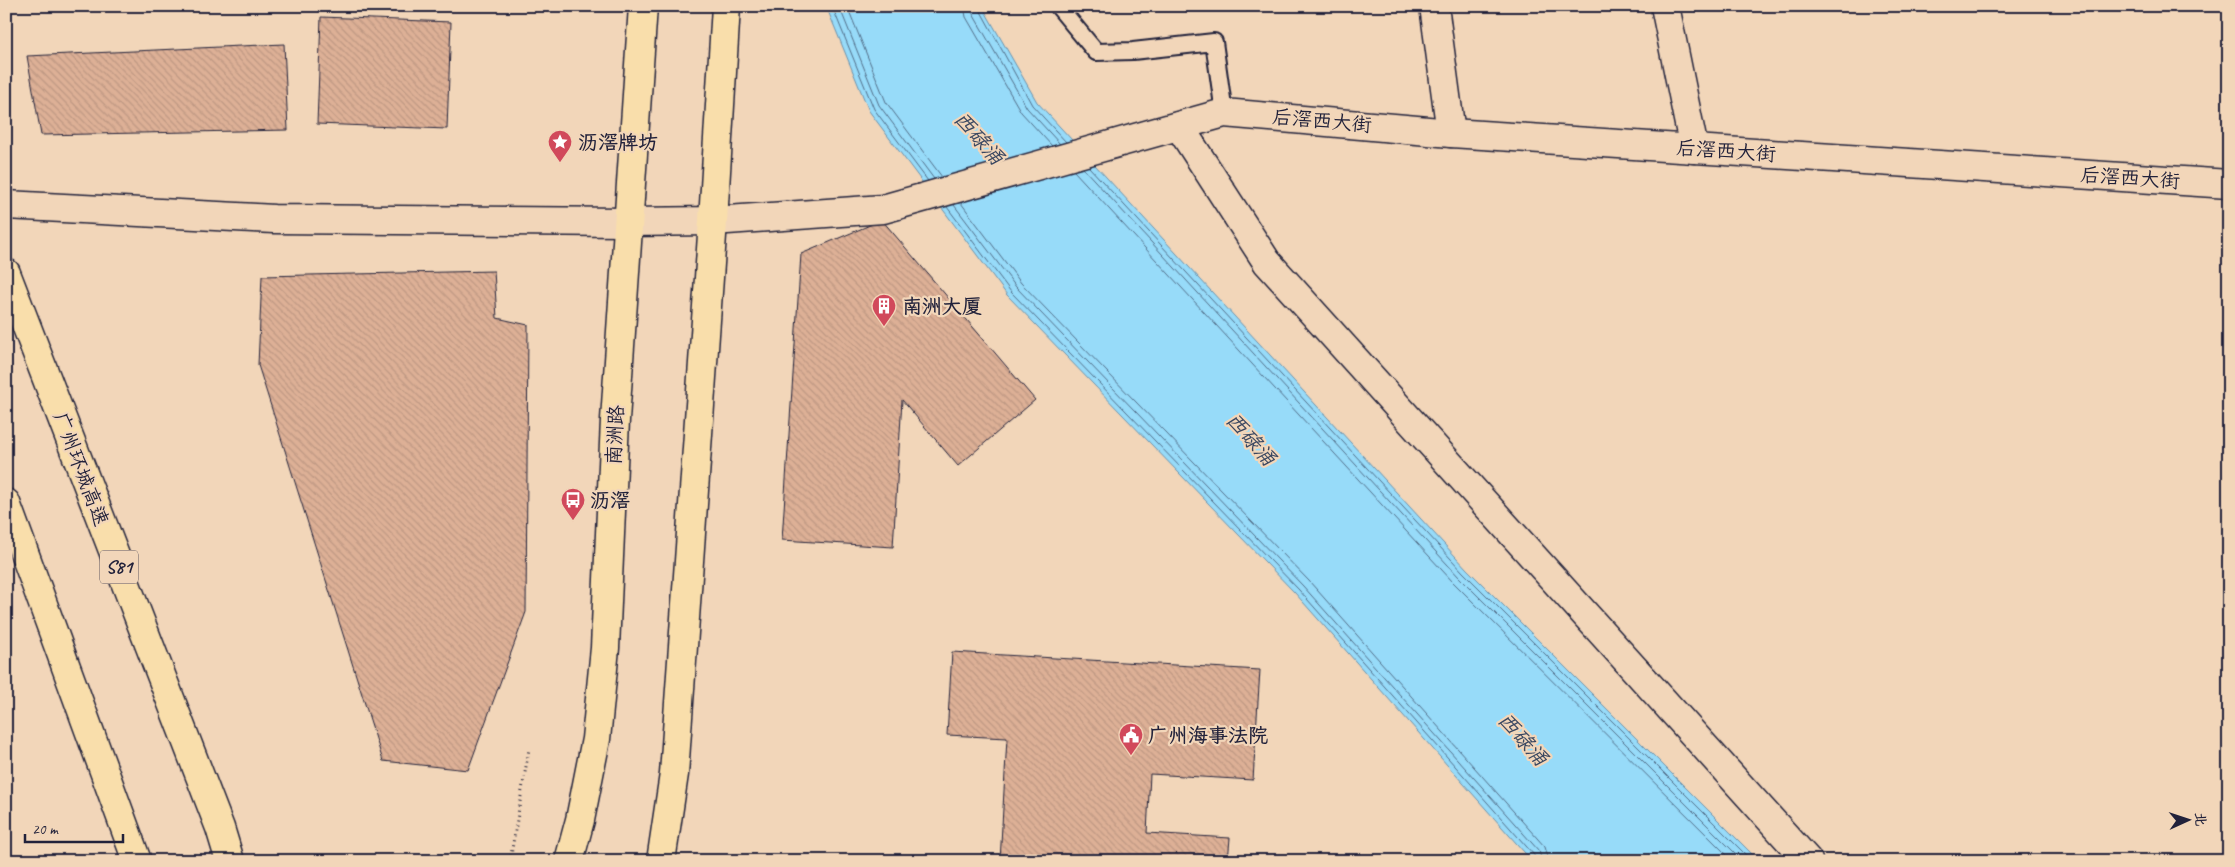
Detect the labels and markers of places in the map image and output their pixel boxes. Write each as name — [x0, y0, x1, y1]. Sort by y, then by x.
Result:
place icon: 沥滘牌坊 — [547, 129, 573, 163]
place label: 沥滘牌坊 — [578, 130, 658, 155]
building icon: 南洲大厦 — [871, 293, 897, 327]
place label: 南洲大厦 — [902, 294, 982, 319]
bus stop icon: 沥滘 — [560, 487, 586, 521]
place label: 沥滘 — [590, 488, 630, 513]
public building icon: 广州海事法院 — [1118, 722, 1144, 756]
place label: 广州海事法院 — [1148, 723, 1268, 748]

